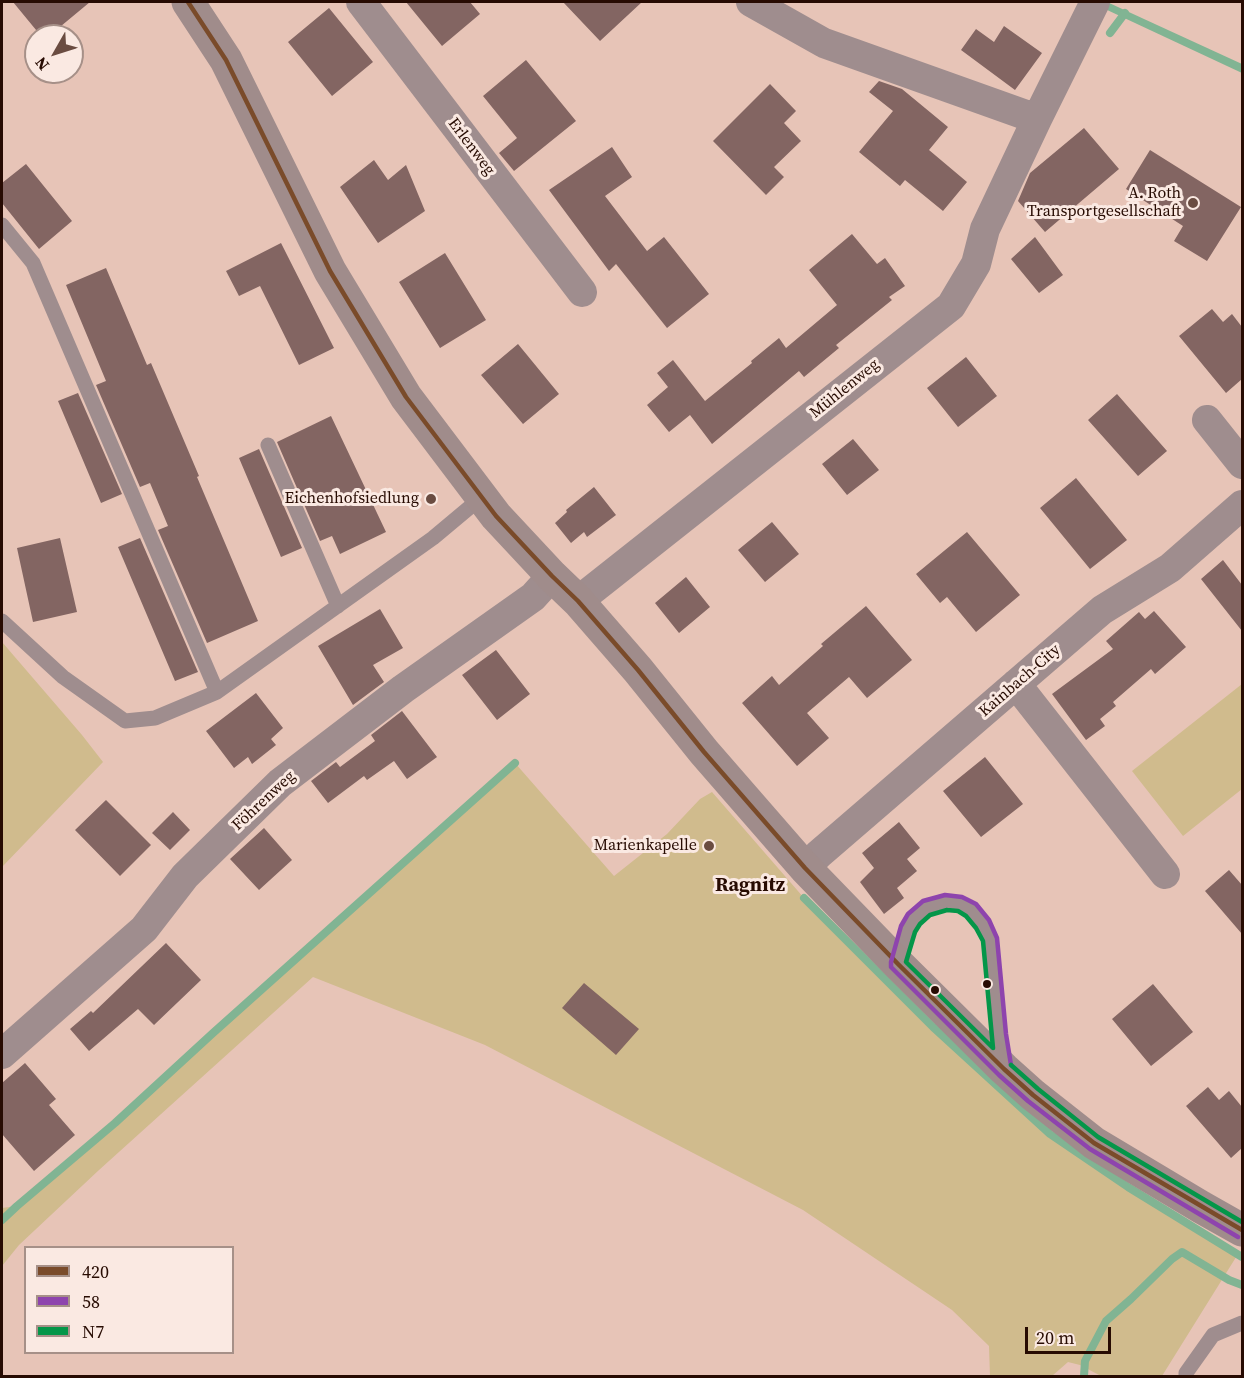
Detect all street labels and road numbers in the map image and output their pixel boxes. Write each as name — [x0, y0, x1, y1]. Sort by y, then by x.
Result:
street label: Erlenweg — [443, 115, 499, 179]
street label: Mühlenweg — [806, 355, 884, 423]
street label: Kainbach-City — [976, 641, 1064, 721]
street label: Föhrenweg — [228, 767, 300, 835]

